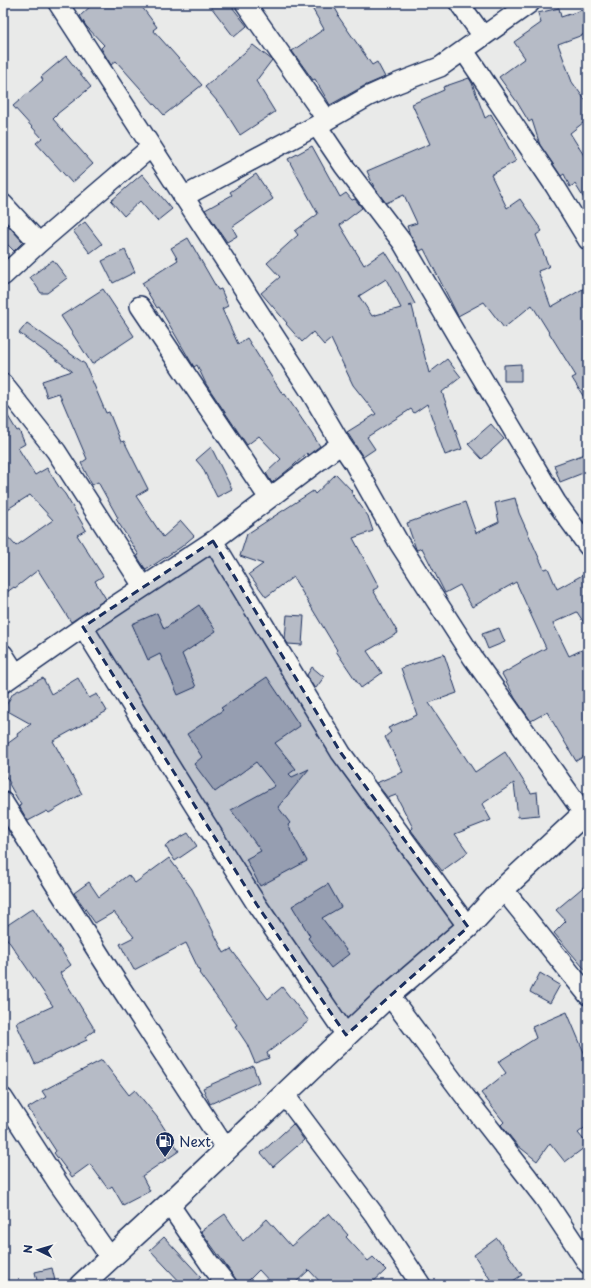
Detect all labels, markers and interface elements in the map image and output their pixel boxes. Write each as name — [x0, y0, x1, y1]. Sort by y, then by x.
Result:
fuel station icon: Next — [154, 1130, 176, 1158]
place label: Next — [179, 1131, 211, 1152]
north arrow — [18, 1230, 58, 1270]
text: N — [19, 1244, 36, 1254]

